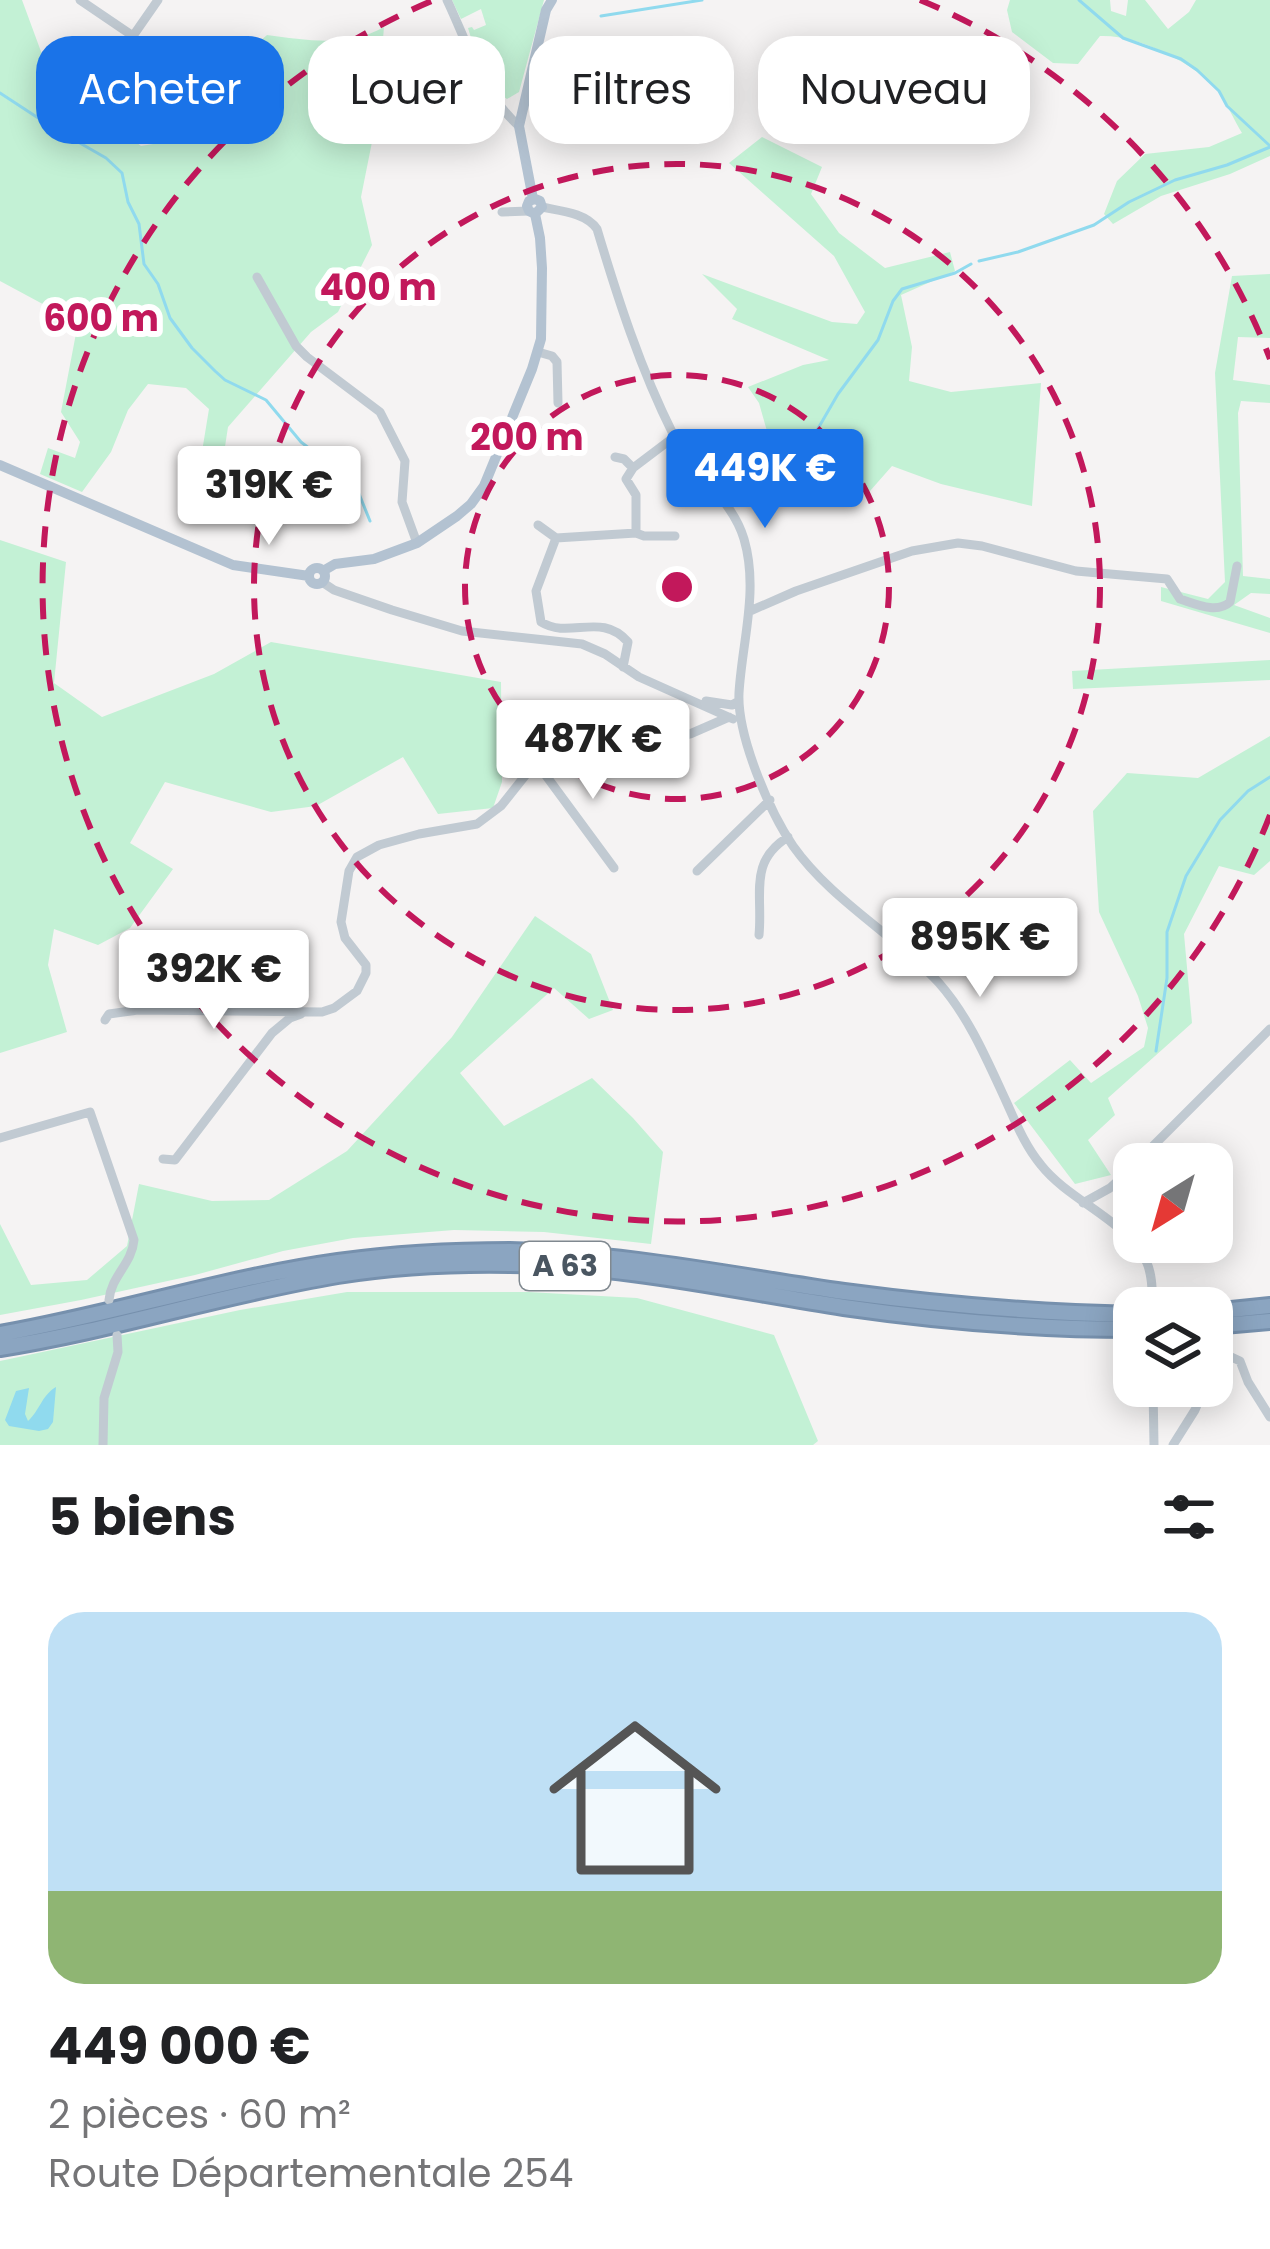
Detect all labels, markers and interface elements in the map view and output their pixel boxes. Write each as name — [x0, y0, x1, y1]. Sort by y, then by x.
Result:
chip: Acheter — [36, 36, 284, 144]
chip: Louer — [308, 36, 505, 144]
chip: Filtres — [529, 36, 734, 144]
chip: Nouveau — [758, 36, 1030, 144]
text: 400 m — [319, 262, 437, 313]
text: 600 m — [43, 293, 159, 344]
text: 200 m — [470, 412, 584, 463]
pin: 449K € — [667, 429, 863, 531]
text: 449K € — [693, 440, 837, 495]
pin: 319K € — [171, 446, 367, 548]
text: 319K € — [205, 457, 333, 512]
centre of rings — [656, 566, 698, 608]
pin: 487K € — [495, 700, 691, 802]
text: 487K € — [523, 711, 663, 766]
pin: 895K € — [882, 898, 1078, 1000]
text: 895K € — [909, 909, 1051, 964]
pin: 392K € — [116, 930, 312, 1032]
text: 392K € — [146, 941, 282, 996]
north arrow — [1113, 1143, 1233, 1263]
map controls — [1113, 1143, 1233, 1407]
road number: A 63 — [520, 1242, 610, 1290]
button: layers — [1113, 1287, 1233, 1407]
text: 5 biens — [48, 1481, 236, 1553]
icon: filters — [1156, 1484, 1222, 1550]
icon: home — [527, 1690, 743, 1906]
text: 449 000 € — [48, 2010, 310, 2082]
text: 2 pièces · 60 m² — [48, 2087, 351, 2142]
text: Route Départementale 254 — [48, 2146, 573, 2201]

